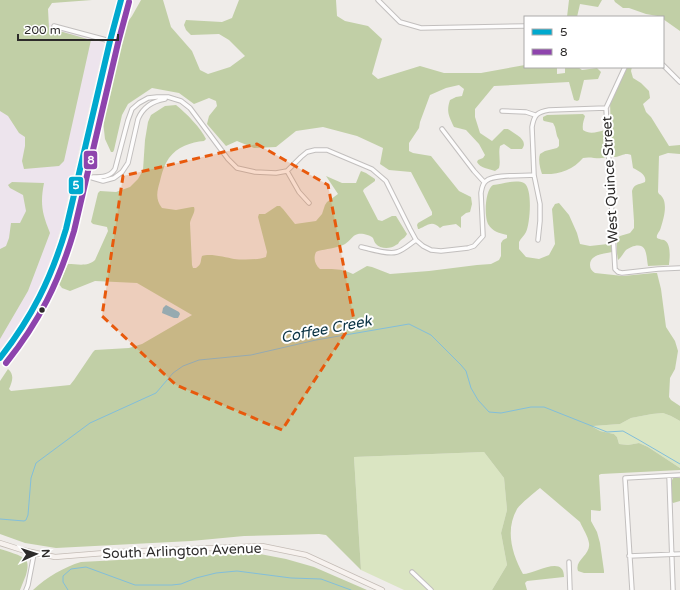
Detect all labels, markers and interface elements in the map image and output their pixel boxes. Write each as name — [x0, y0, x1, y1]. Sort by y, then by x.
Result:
scale bar — [18, 16, 118, 42]
legend — [524, 16, 664, 68]
text: 200 m — [24, 23, 61, 37]
text: 5 — [560, 25, 568, 39]
text: 8 — [560, 45, 568, 59]
street label: West Quince Street — [598, 115, 622, 244]
line badge: 8 — [83, 150, 98, 170]
text: 8 — [88, 154, 95, 167]
line badge: 5 — [68, 176, 84, 195]
text: 5 — [73, 179, 80, 192]
unlabelled marker — [37, 305, 47, 315]
water label: Coffee Creek — [279, 311, 375, 347]
north arrow — [16, 534, 56, 574]
street label: South Arlington Avenue — [102, 540, 262, 562]
text: N — [39, 549, 52, 558]

